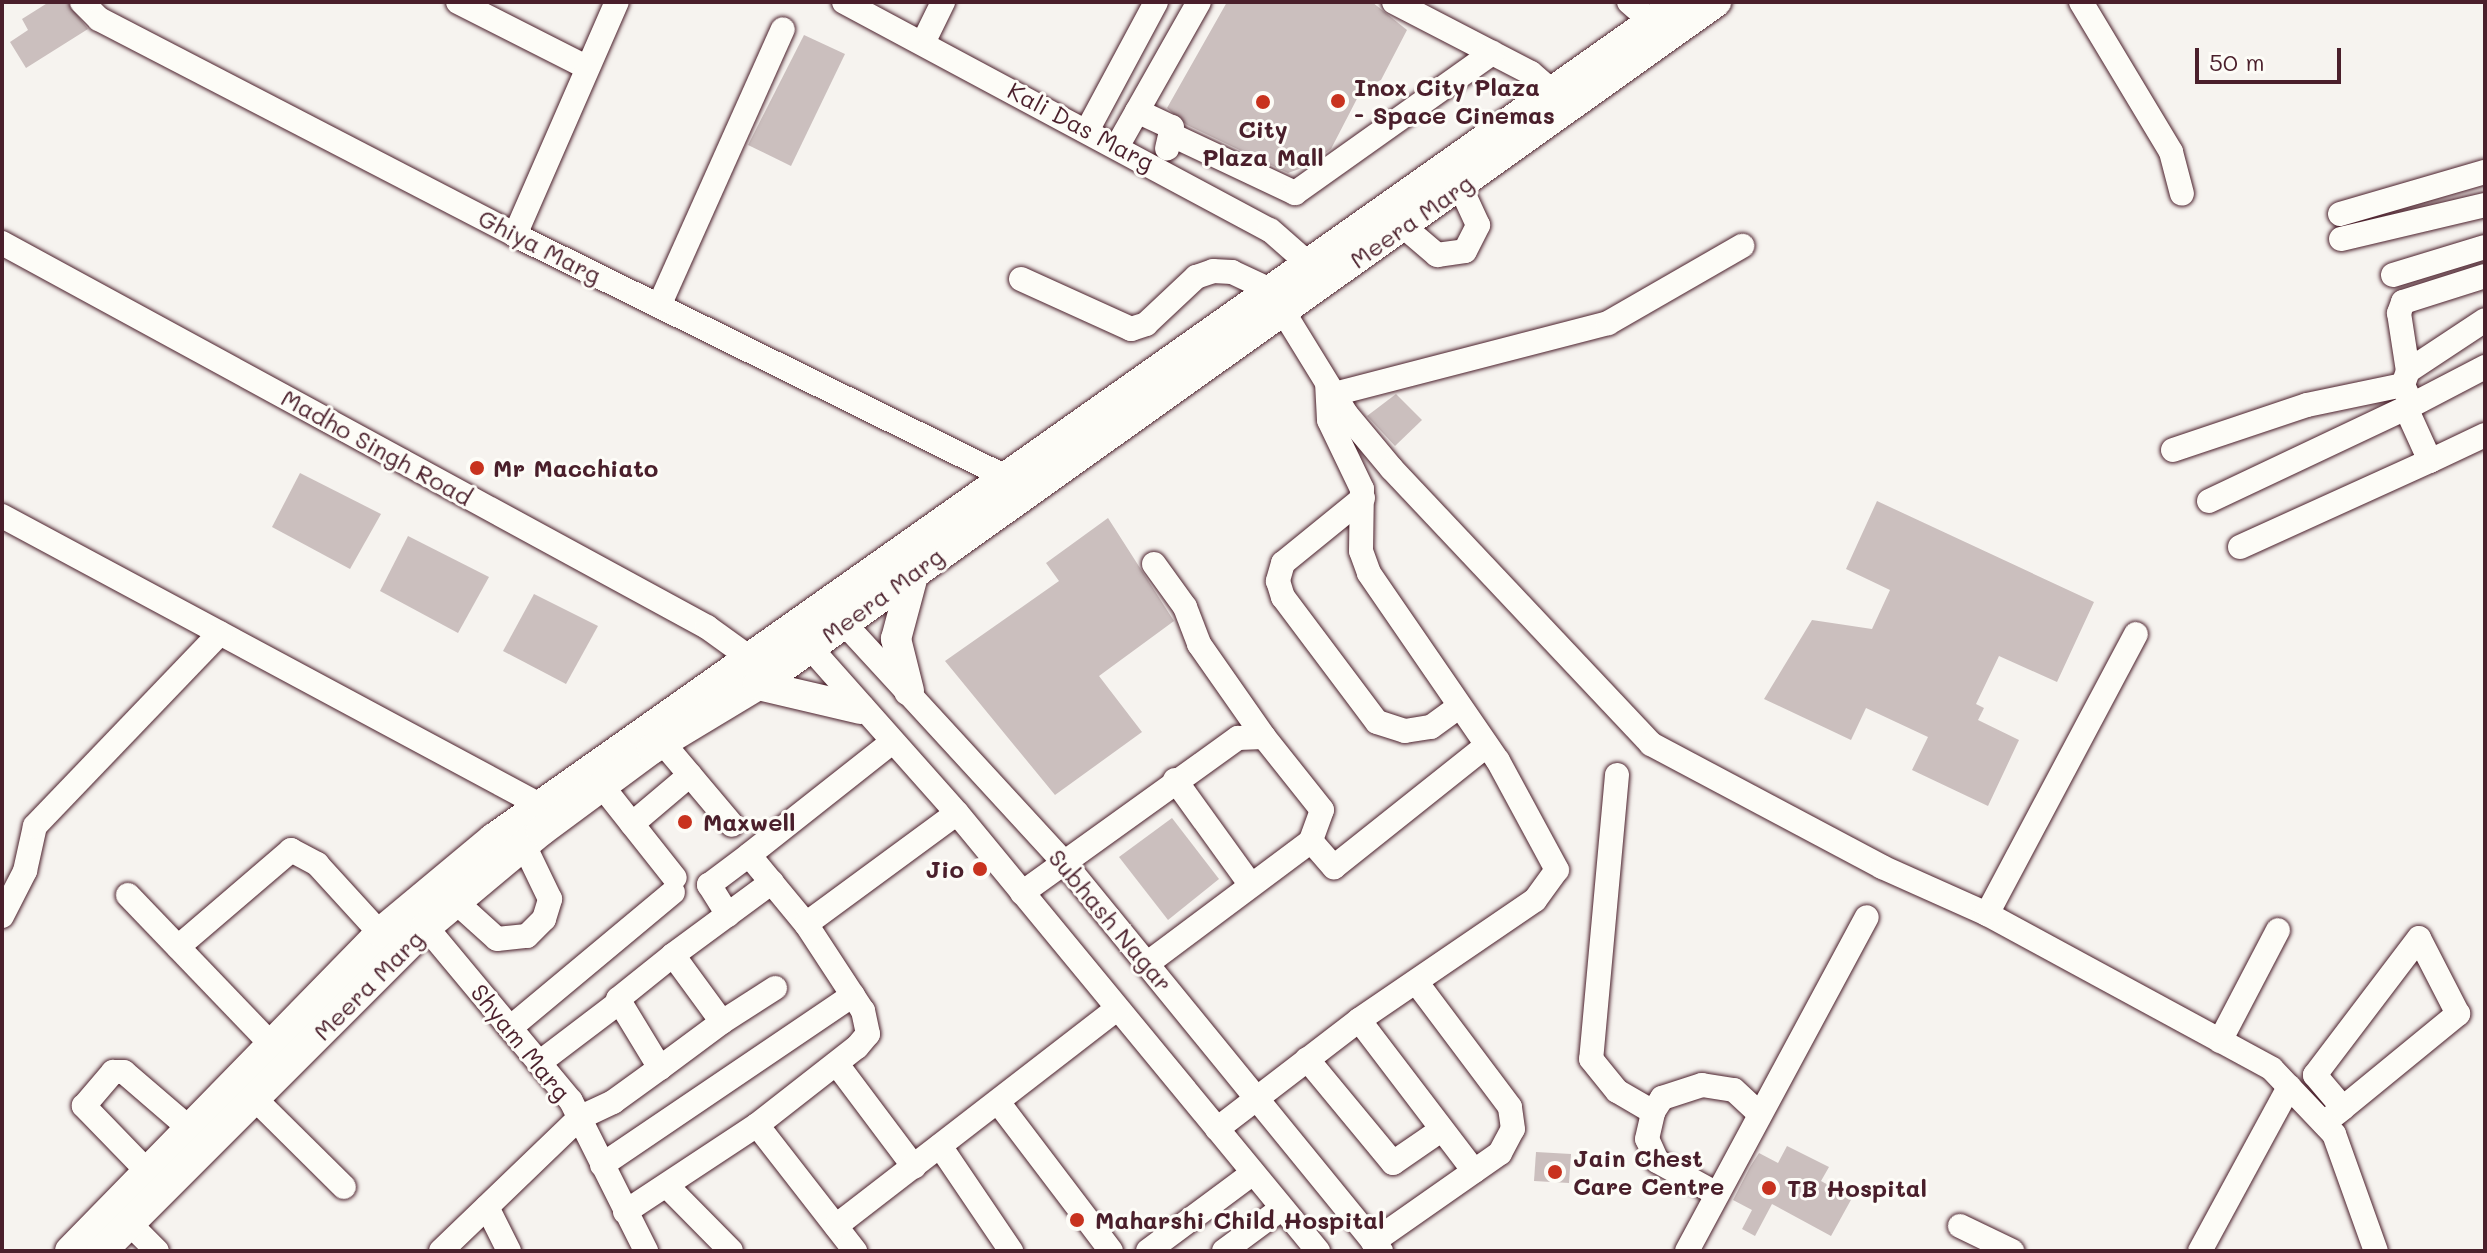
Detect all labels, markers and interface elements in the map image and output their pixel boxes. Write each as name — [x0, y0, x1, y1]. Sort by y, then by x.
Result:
scale bar — [2199, 32, 2345, 82]
text: 50 m — [2209, 46, 2265, 77]
place label: Inox City Plaza - Space Cinemas — [1354, 73, 1555, 129]
street label: Kali Das Marg — [1003, 75, 1159, 177]
marker: Inox City Plaza - Space Cinemas — [1329, 92, 1347, 110]
marker: City Plaza Mall — [1254, 93, 1272, 111]
place label: City Plaza Mall — [1202, 115, 1324, 171]
street label: Meera Marg — [1344, 168, 1478, 274]
street label: Ghiya Marg — [474, 203, 606, 289]
street label: Madho Singh Road — [277, 383, 477, 511]
place label: Mr Macchiato — [493, 454, 658, 482]
marker: Mr Macchiato — [468, 459, 486, 477]
street label: Meera Marg — [815, 541, 949, 649]
place label: Maxwell — [703, 808, 796, 836]
marker: Maxwell — [674, 811, 696, 833]
street label: Subhash Nagar — [1043, 843, 1179, 997]
place label: Jio — [926, 855, 964, 883]
marker: Jio — [971, 860, 989, 878]
street label: Meera Marg — [307, 924, 429, 1046]
street label: Shyam Marg — [465, 978, 577, 1106]
place label: Jain Chest Care Centre — [1573, 1144, 1724, 1200]
marker: Jain Chest Care Centre — [1544, 1161, 1566, 1183]
place label: TB Hospital — [1787, 1174, 1927, 1202]
marker: TB Hospital — [1758, 1177, 1780, 1199]
place label: Maharshi Child Hospital — [1095, 1206, 1384, 1234]
marker: Maharshi Child Hospital — [1066, 1209, 1088, 1231]

